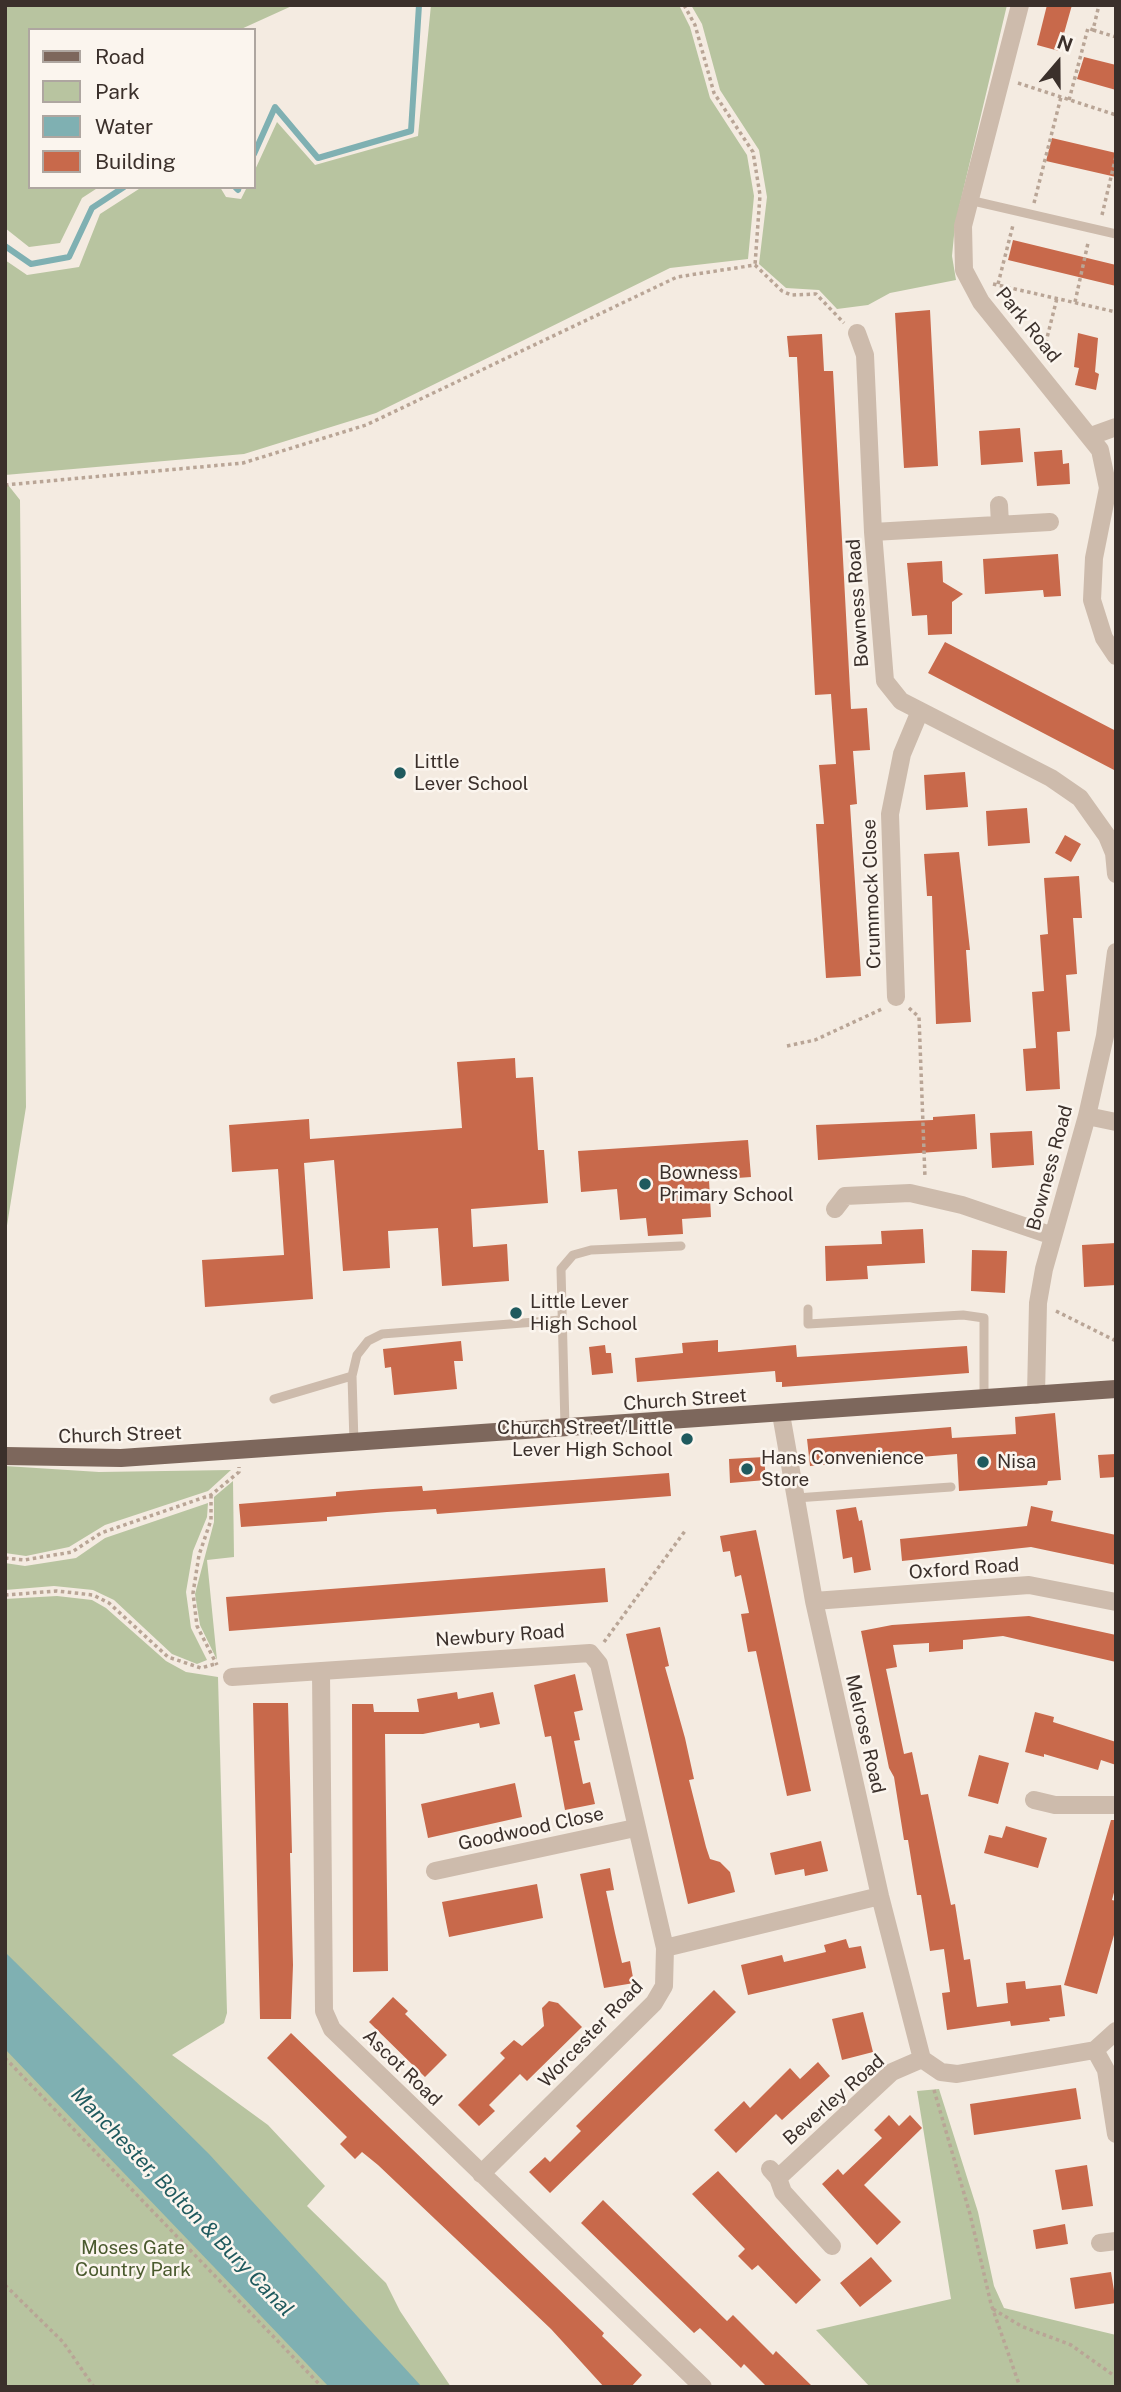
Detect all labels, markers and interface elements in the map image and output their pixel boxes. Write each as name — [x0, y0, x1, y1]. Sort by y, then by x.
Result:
legend — [28, 28, 256, 189]
north arrow — [1023, 28, 1093, 98]
text: N — [1054, 30, 1076, 56]
text: Road — [95, 44, 145, 69]
text: Park — [95, 79, 140, 104]
text: Water — [95, 114, 153, 139]
text: Building — [95, 149, 176, 174]
street label: Park Road — [991, 283, 1065, 367]
street label: Bowness Road — [842, 538, 874, 668]
place label: Little Lever School — [414, 751, 528, 795]
marker: Little Lever School — [392, 765, 408, 781]
street label: Crummock Close — [858, 819, 886, 969]
street label: Bowness Road — [1022, 1103, 1078, 1233]
place label: Bowness Primary School — [659, 1162, 794, 1206]
marker: Bowness Primary School — [637, 1176, 653, 1192]
place label: Little Lever High School — [530, 1291, 638, 1335]
marker: Little Lever High School — [508, 1305, 524, 1321]
street label: Church Street — [622, 1384, 748, 1416]
place label: Church Street/Little Lever High School — [497, 1417, 673, 1461]
street label: Church Street — [58, 1421, 182, 1449]
marker: Church Street/Little Lever High School — [679, 1431, 695, 1447]
place label: Hans Convenience Store — [761, 1447, 924, 1491]
place label: Nisa — [997, 1451, 1036, 1473]
marker: Nisa — [975, 1454, 991, 1470]
marker: Hans Convenience Store — [739, 1461, 755, 1477]
street label: Oxford Road — [908, 1554, 1020, 1584]
street label: Newbury Road — [435, 1620, 565, 1652]
street label: Melrose Road — [840, 1672, 890, 1796]
street label: Goodwood Close — [456, 1802, 606, 1856]
street label: Worcester Road — [534, 1976, 648, 2092]
street label: Ascot Road — [358, 2025, 446, 2111]
street label: Beverley Road — [779, 2050, 889, 2150]
water label: Manchester, Bolton & Bury Canal — [65, 2082, 299, 2322]
park label: Moses Gate Country Park — [75, 2237, 191, 2281]

